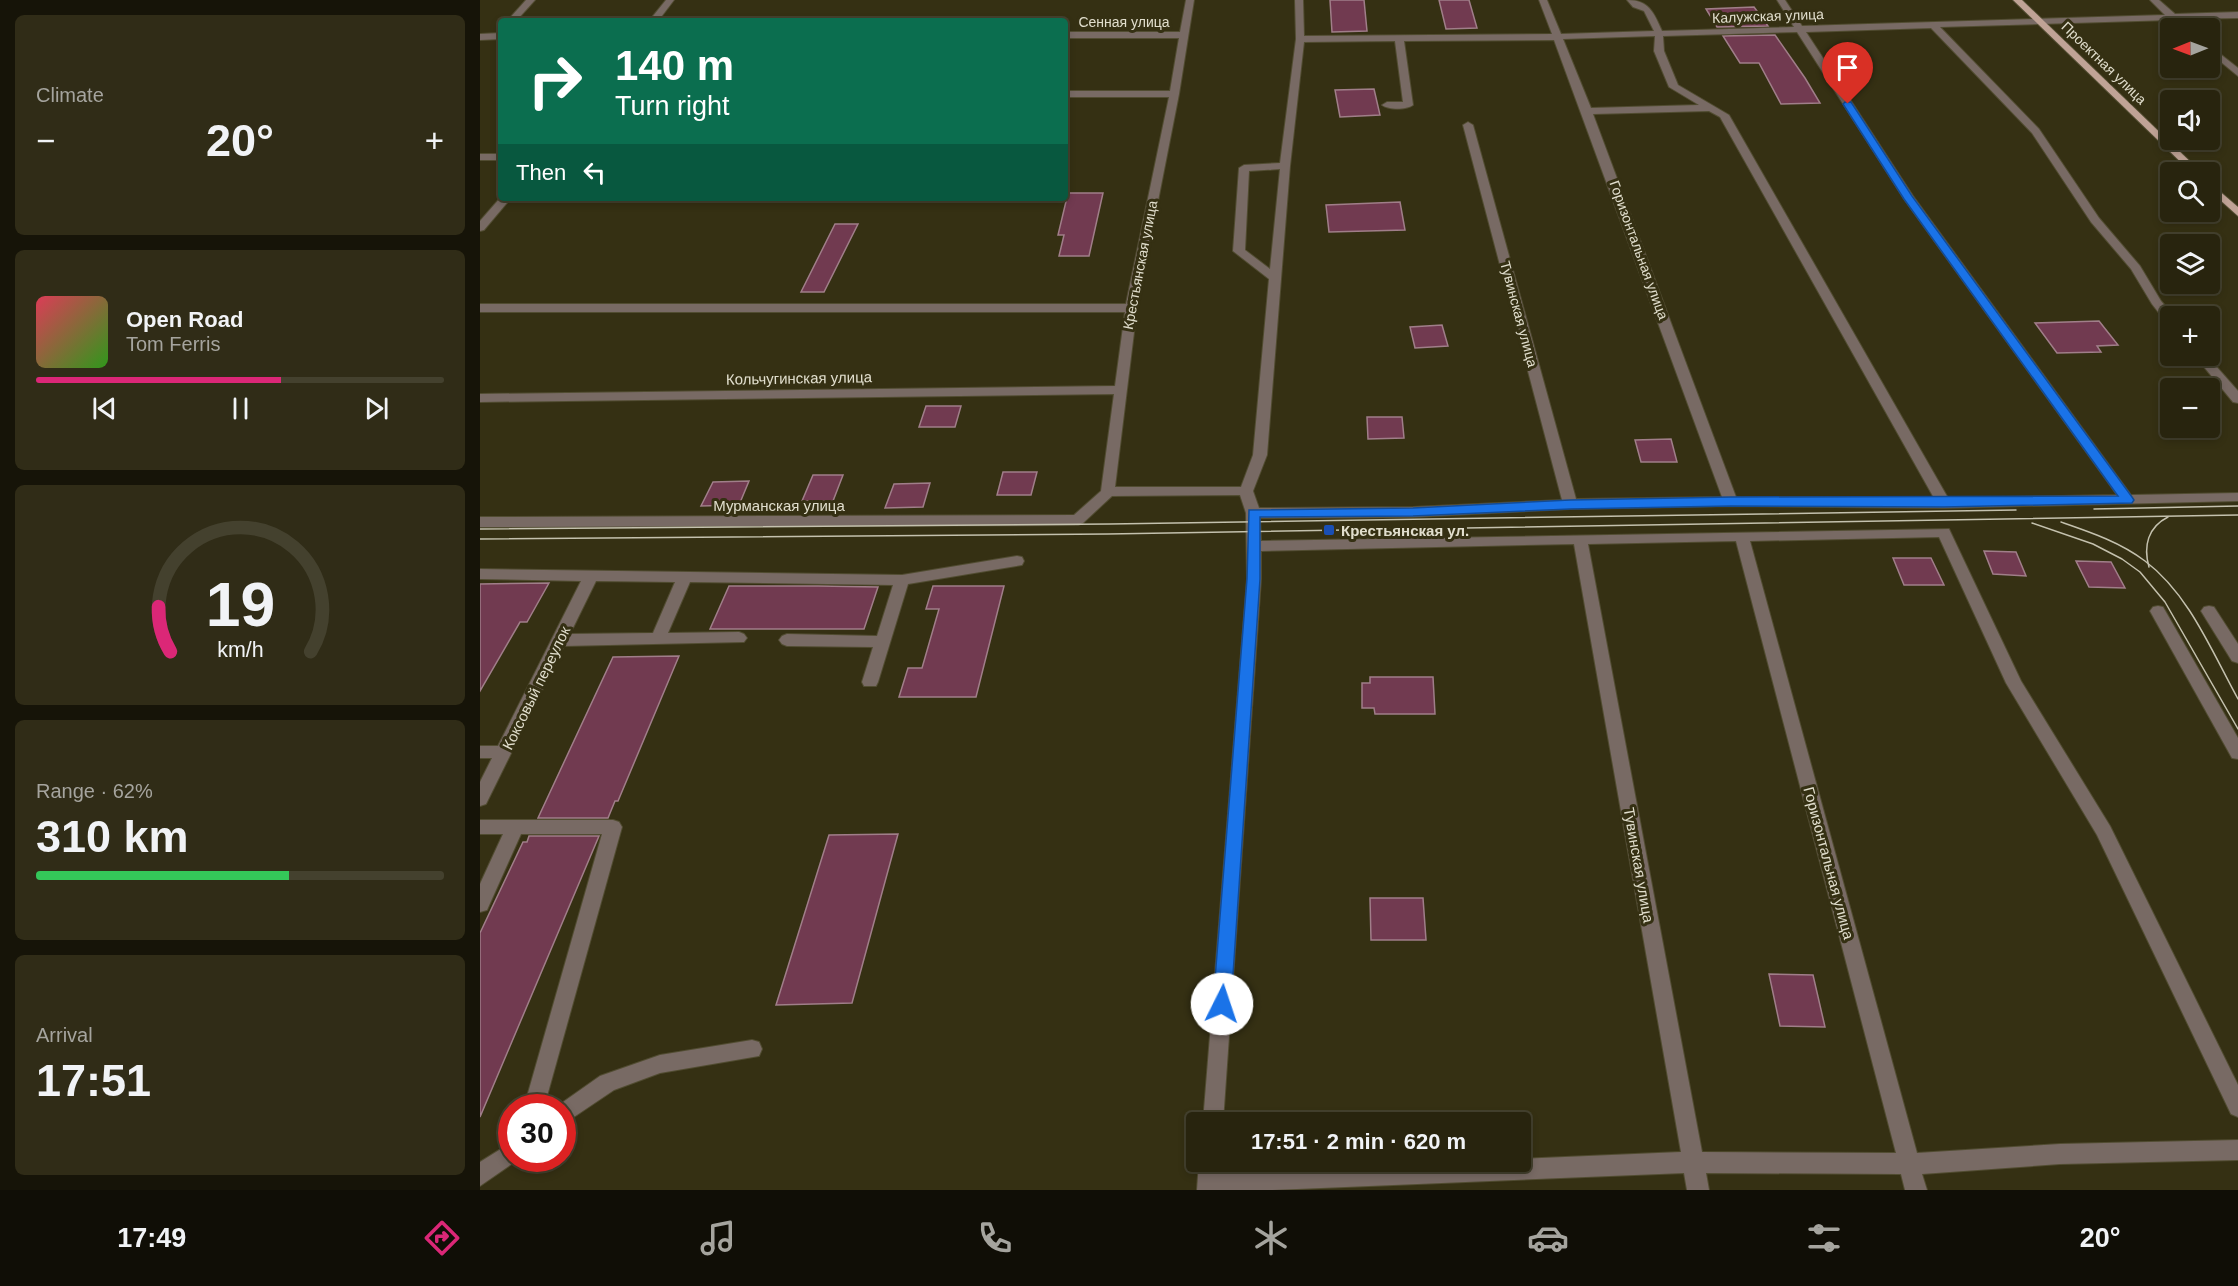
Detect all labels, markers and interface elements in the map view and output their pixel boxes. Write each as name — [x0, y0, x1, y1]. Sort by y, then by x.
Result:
street label: Калужская улица — [1712, 6, 1824, 26]
street label: Сенная улица — [1078, 14, 1170, 30]
street label: Проектная улица — [2058, 18, 2150, 108]
north arrow — [2160, 18, 2220, 78]
map controls — [2160, 18, 2220, 438]
icon: right — [516, 42, 594, 120]
text: 140 m — [615, 42, 734, 89]
pin — [1822, 42, 1873, 104]
icon: arrive — [1831, 51, 1864, 84]
text: Climate — [36, 84, 104, 106]
button: sound — [2160, 90, 2220, 150]
text: Turn right — [615, 91, 730, 121]
text: 20° — [206, 115, 274, 166]
text: − — [36, 122, 55, 159]
text: + — [425, 122, 444, 159]
icon: left — [578, 156, 611, 189]
text: Then — [516, 160, 566, 185]
button: search — [2160, 162, 2220, 222]
street label: Горизонтальная улица — [1606, 178, 1672, 322]
street label: Крестьянская улица — [1120, 199, 1160, 331]
button: layers — [2160, 234, 2220, 294]
street label: Тувинская улица — [1497, 259, 1541, 369]
button: + — [2160, 306, 2220, 366]
text: Open Road — [126, 307, 243, 332]
text: Tom Ferris — [126, 333, 220, 355]
street label: Кольчугинская улица — [726, 368, 873, 388]
button: − — [2160, 378, 2220, 438]
icon: previous — [88, 392, 121, 425]
icon: pause — [224, 392, 257, 425]
icon: next — [360, 392, 393, 425]
street label: Мурманская улица — [713, 497, 845, 514]
place label: Крестьянская ул. — [1341, 522, 1469, 539]
marker: Крестьянская ул. — [1322, 523, 1336, 537]
text: 19 — [205, 570, 275, 639]
street label: Коксовый переулок — [499, 623, 573, 752]
text: km/h — [217, 638, 263, 662]
text: Range · 62% — [36, 780, 153, 802]
street label: Горизонтальная улица — [1800, 785, 1858, 942]
street label: Тувинская улица — [1620, 806, 1658, 925]
text: 310 km — [36, 811, 189, 862]
position arrow — [1190, 972, 1254, 1036]
text: Arrival — [36, 1024, 93, 1046]
text: 17:51 — [36, 1055, 151, 1106]
speed limit sign: 30 — [498, 1094, 576, 1172]
text: 17:51 · 2 min · 620 m — [1251, 1129, 1466, 1154]
icon: directions — [421, 1217, 463, 1259]
icon: music — [697, 1217, 739, 1259]
icon: phone — [974, 1217, 1016, 1259]
icon: climate — [1250, 1217, 1292, 1259]
icon: car — [1527, 1217, 1569, 1259]
icon: filters — [1803, 1217, 1845, 1259]
text: 17:49 — [117, 1223, 186, 1253]
text: 20° — [2080, 1223, 2121, 1253]

